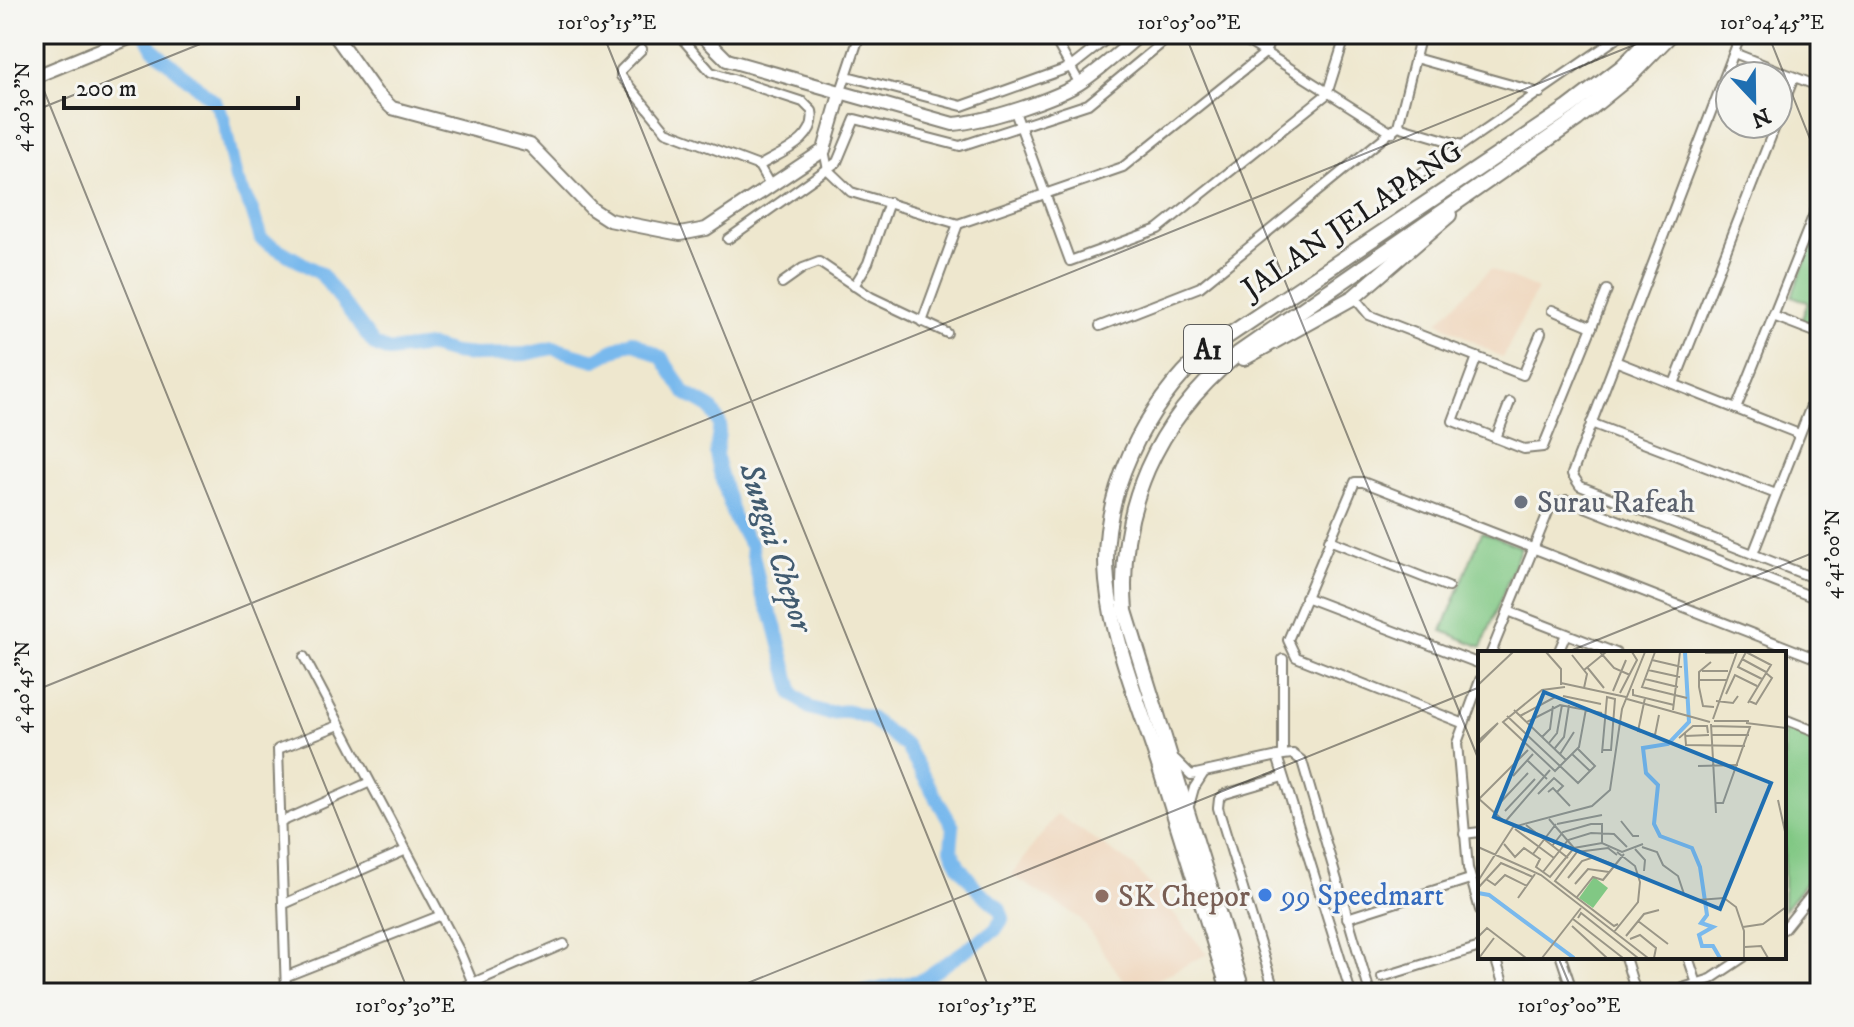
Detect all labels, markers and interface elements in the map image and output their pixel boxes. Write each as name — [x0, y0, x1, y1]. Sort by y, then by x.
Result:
text: 101°05'15"E — [558, 11, 656, 36]
text: 101°05'00"E — [1137, 11, 1241, 36]
text: 101°04'45"E — [1720, 11, 1824, 36]
scale bar — [64, 60, 298, 110]
north arrow — [1714, 60, 1794, 140]
text: 4°40'30"N — [11, 62, 36, 152]
text: 200 m — [76, 74, 137, 104]
text: N — [1747, 101, 1774, 133]
street label: JALAN JELAPANG — [1233, 133, 1470, 310]
road number: A1 — [1184, 325, 1232, 373]
water label: Sungai Chepor — [729, 457, 822, 640]
place label: Surau Rafeah — [1537, 485, 1695, 522]
marker: Surau Rafeah — [1512, 493, 1530, 511]
text: 4°41'00"N — [1821, 509, 1846, 599]
text: 4°40'45"N — [11, 641, 36, 733]
inset map — [1478, 651, 1786, 959]
place label: 99 Speedmart — [1279, 878, 1444, 915]
place label: SK Chepor — [1118, 879, 1250, 916]
marker: 99 Speedmart — [1256, 886, 1274, 904]
marker: SK Chepor — [1093, 887, 1111, 905]
text: 101°05'30"E — [355, 994, 455, 1019]
text: 101°05'15"E — [938, 994, 1036, 1019]
text: 101°05'00"E — [1517, 994, 1621, 1019]

